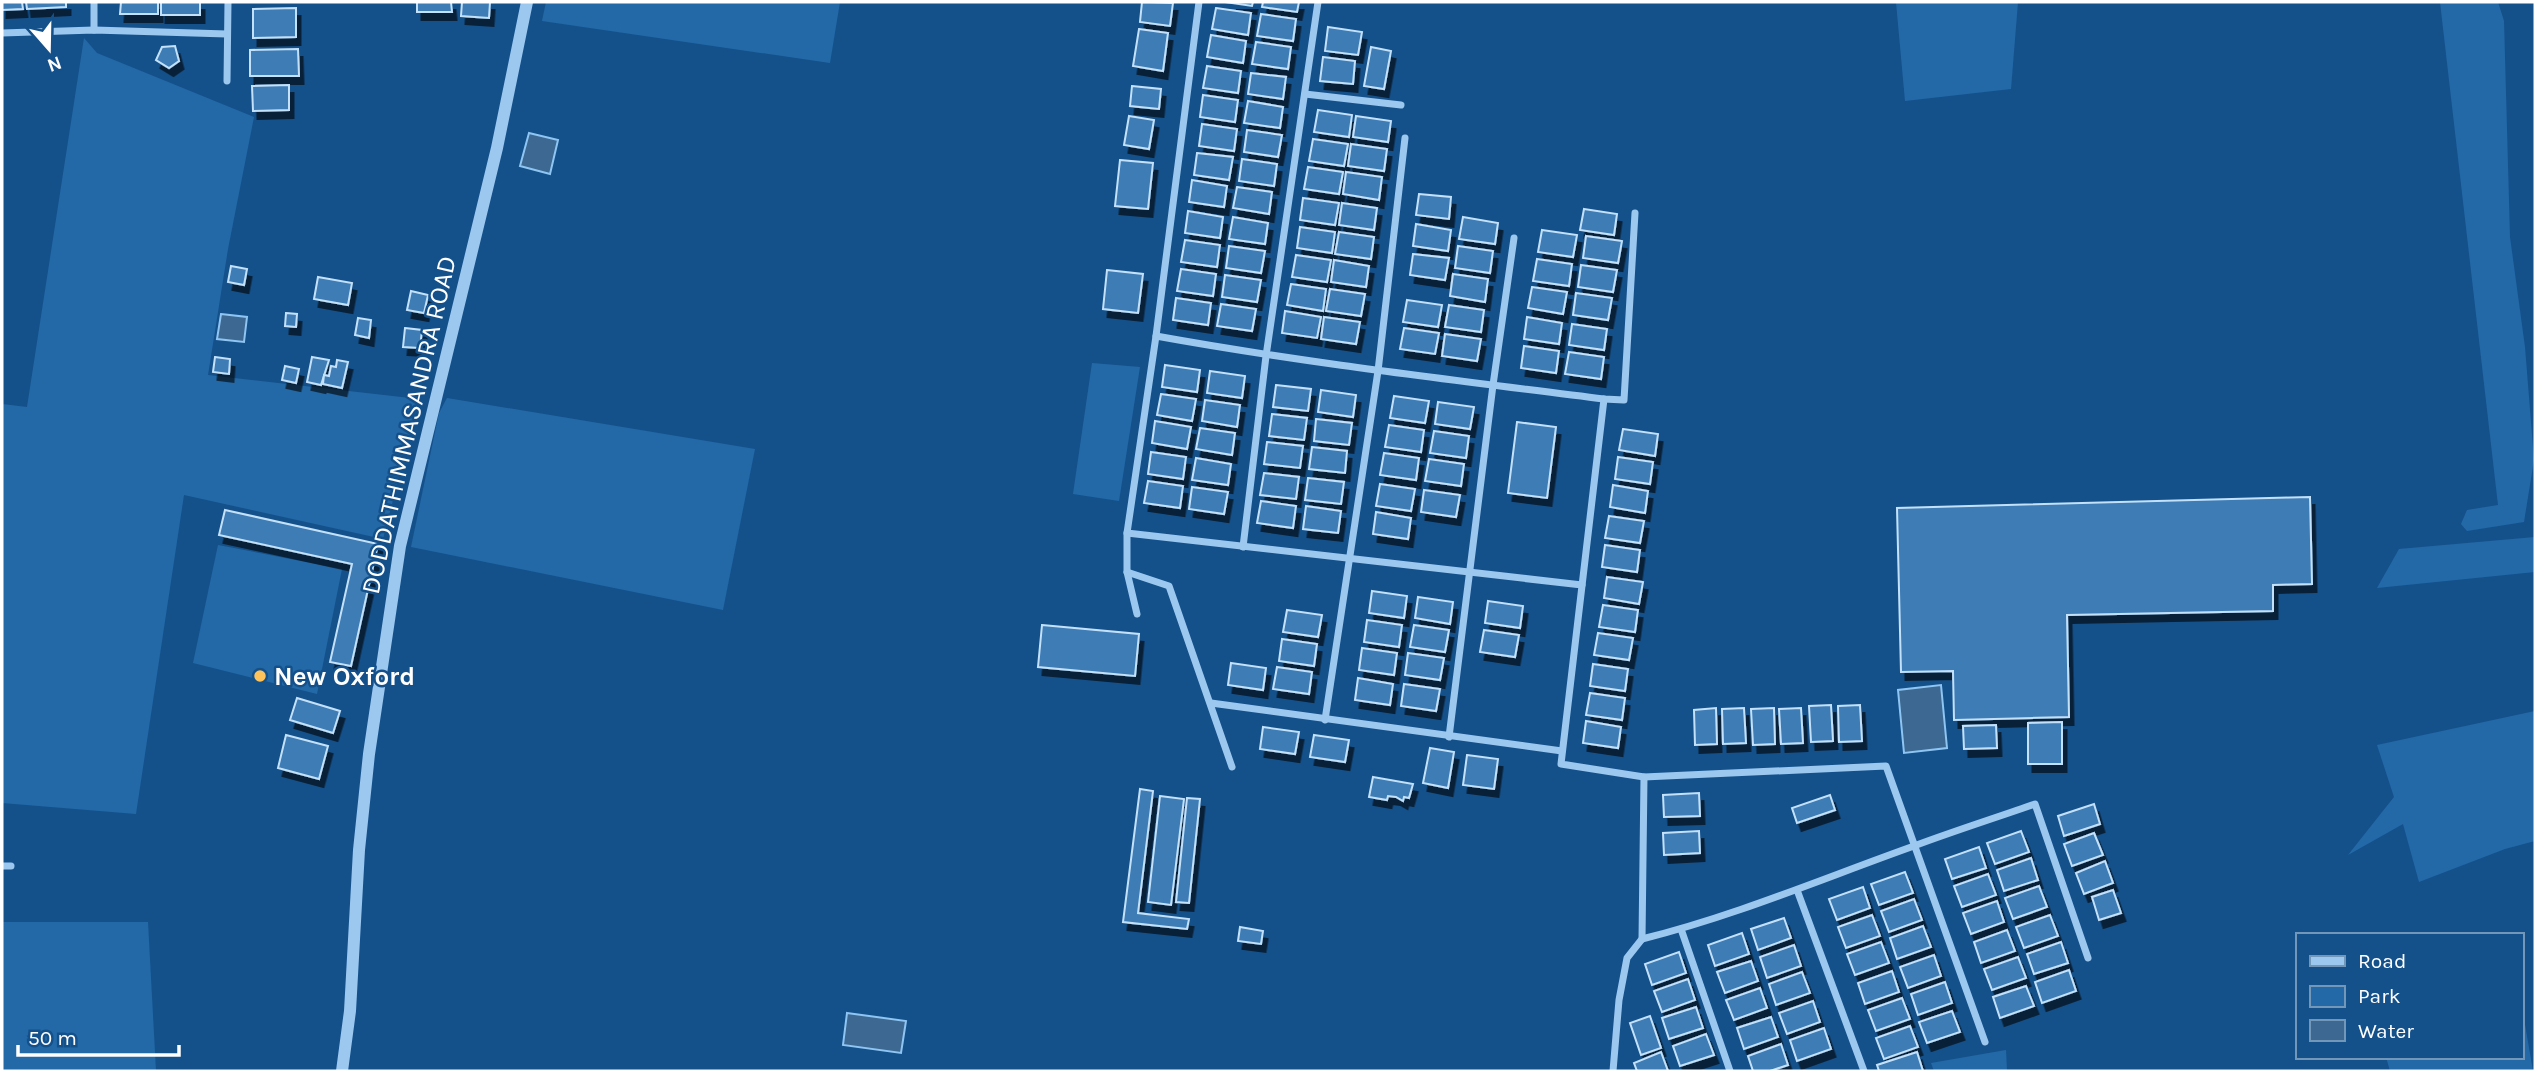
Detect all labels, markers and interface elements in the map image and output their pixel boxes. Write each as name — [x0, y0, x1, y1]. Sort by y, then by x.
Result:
north arrow — [14, 14, 84, 84]
text: N — [44, 51, 65, 77]
street label: DODDATHIMMASANDRA ROAD — [355, 253, 463, 597]
place label: New Oxford — [274, 661, 415, 692]
marker: New Oxford — [252, 668, 268, 684]
legend — [2296, 933, 2523, 1059]
text: Road — [2358, 949, 2406, 973]
text: Park — [2358, 984, 2401, 1008]
scale bar — [18, 1014, 178, 1058]
text: Water — [2358, 1019, 2414, 1043]
text: 50 m — [28, 1026, 77, 1050]

